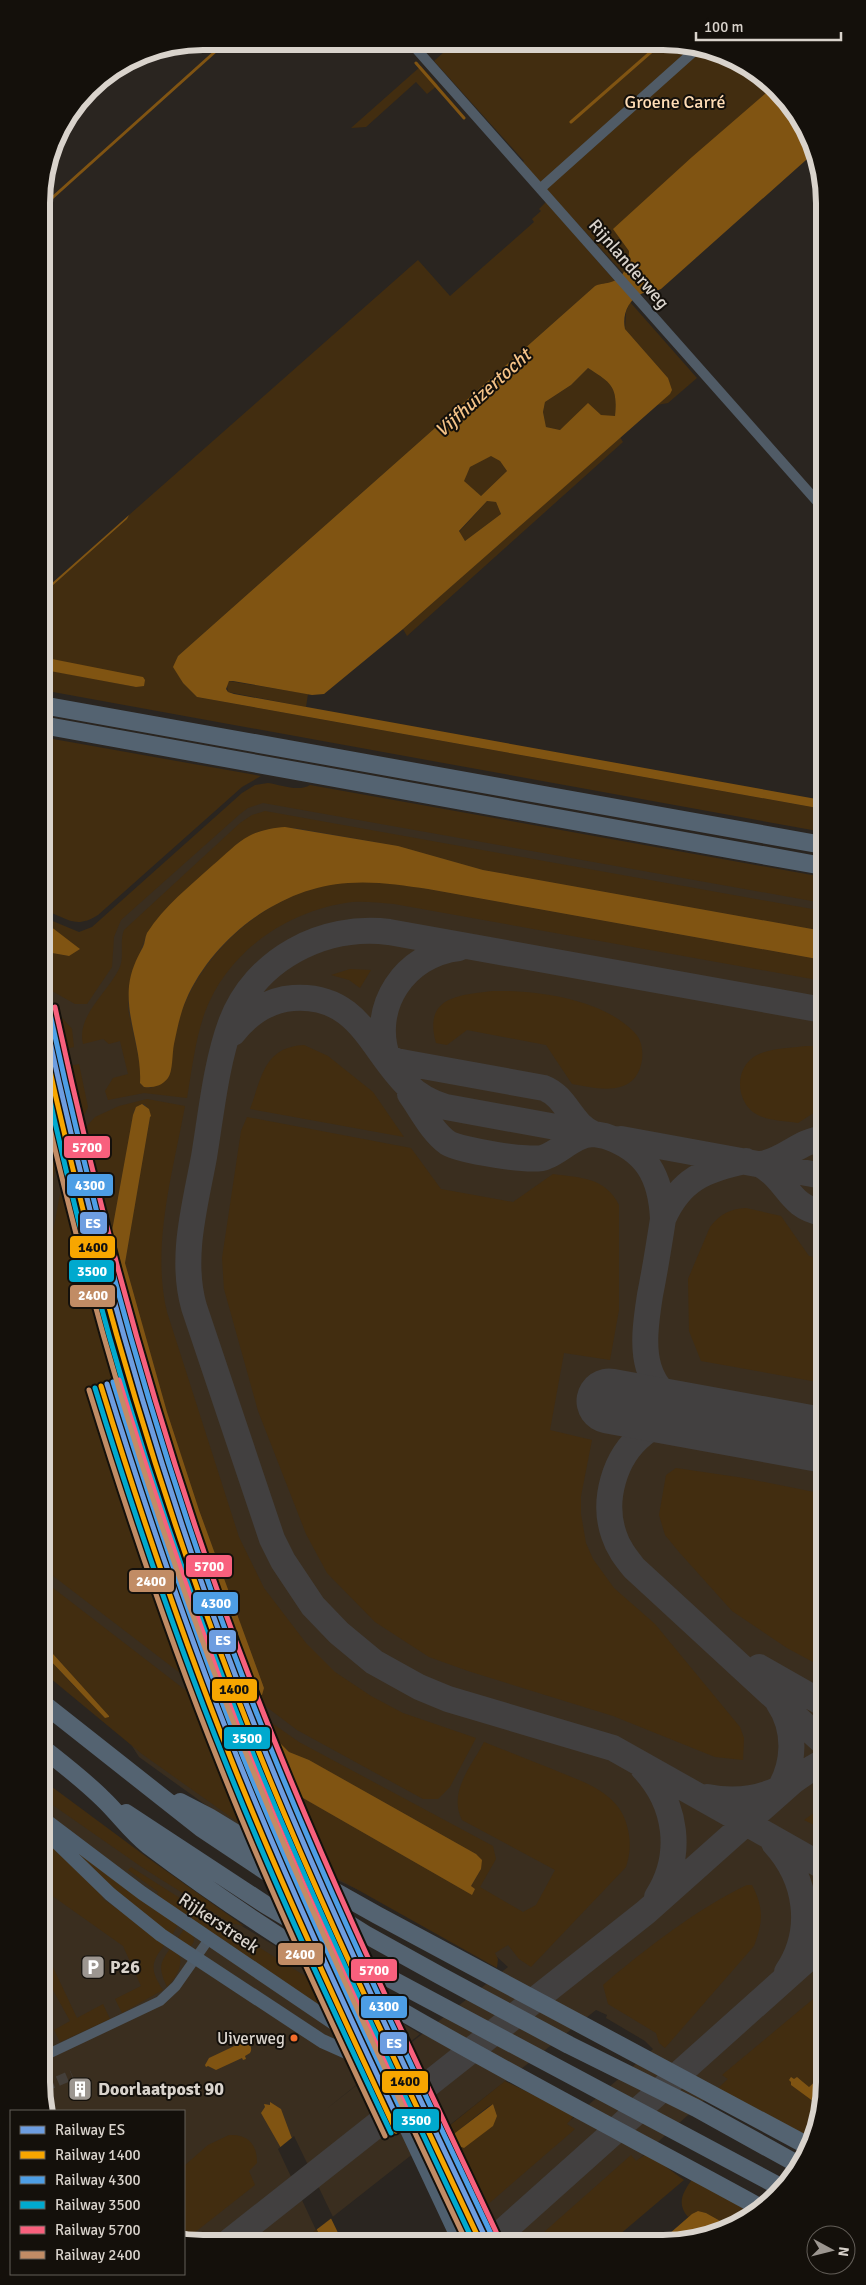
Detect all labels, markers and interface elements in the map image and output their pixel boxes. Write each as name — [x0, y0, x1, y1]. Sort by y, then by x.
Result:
scale bar — [696, 10, 841, 42]
text: 100 m — [704, 18, 744, 36]
park label: Groene Carré — [625, 91, 725, 113]
street label: Rijnlanderweg — [584, 215, 674, 313]
water label: Vijfhuizertocht — [430, 342, 538, 442]
line badge: 5700 — [63, 1135, 111, 1159]
text: 5700 — [72, 1139, 103, 1156]
line badge: 4300 — [66, 1173, 114, 1197]
text: 4300 — [75, 1177, 106, 1194]
line badge: ES — [79, 1211, 108, 1235]
text: ES — [85, 1215, 101, 1232]
line badge: 1400 — [69, 1235, 116, 1259]
text: 1400 — [78, 1239, 109, 1256]
line badge: 3500 — [68, 1259, 115, 1283]
text: 3500 — [77, 1263, 108, 1280]
line badge: 2400 — [69, 1284, 116, 1308]
text: 2400 — [78, 1287, 109, 1304]
line badge: 5700 — [185, 1554, 233, 1578]
text: 5700 — [194, 1558, 225, 1575]
line badge: 2400 — [128, 1569, 175, 1593]
text: 2400 — [136, 1573, 167, 1590]
line badge: 4300 — [192, 1591, 239, 1615]
text: 4300 — [201, 1595, 232, 1612]
line badge: ES — [208, 1629, 237, 1653]
text: ES — [215, 1632, 231, 1649]
line badge: 1400 — [211, 1678, 258, 1702]
text: 1400 — [219, 1681, 250, 1698]
line badge: 3500 — [223, 1726, 271, 1750]
text: 3500 — [232, 1730, 263, 1747]
street label: Rijkerstreek — [175, 1888, 263, 1958]
line badge: 2400 — [277, 1942, 324, 1966]
text: 2400 — [285, 1946, 316, 1963]
parking icon: P26 — [80, 1954, 106, 1980]
place label: P26 — [110, 1956, 140, 1978]
line badge: 5700 — [350, 1958, 398, 1982]
text: 5700 — [359, 1962, 390, 1979]
line badge: 4300 — [360, 1995, 408, 2019]
text: 4300 — [369, 1998, 400, 2015]
place label: Uiverweg — [217, 2028, 285, 2049]
line badge: ES — [379, 2031, 408, 2055]
marker: Uiverweg — [289, 2033, 299, 2043]
text: ES — [386, 2035, 402, 2052]
line badge: 1400 — [381, 2070, 429, 2094]
text: 1400 — [390, 2073, 421, 2090]
building icon: Doorlaatpost 90 — [67, 2076, 93, 2102]
place label: Doorlaatpost 90 — [98, 2078, 224, 2100]
line badge: 3500 — [392, 2108, 440, 2132]
legend — [10, 2110, 185, 2275]
text: 3500 — [401, 2112, 432, 2129]
text: Railway ES — [55, 2121, 125, 2139]
text: Railway 1400 — [55, 2146, 141, 2164]
text: Railway 4300 — [55, 2171, 141, 2189]
text: Railway 3500 — [55, 2196, 141, 2214]
text: Railway 5700 — [55, 2221, 141, 2239]
north arrow — [806, 2225, 856, 2275]
text: Railway 2400 — [55, 2246, 141, 2264]
text: N — [834, 2246, 852, 2257]

